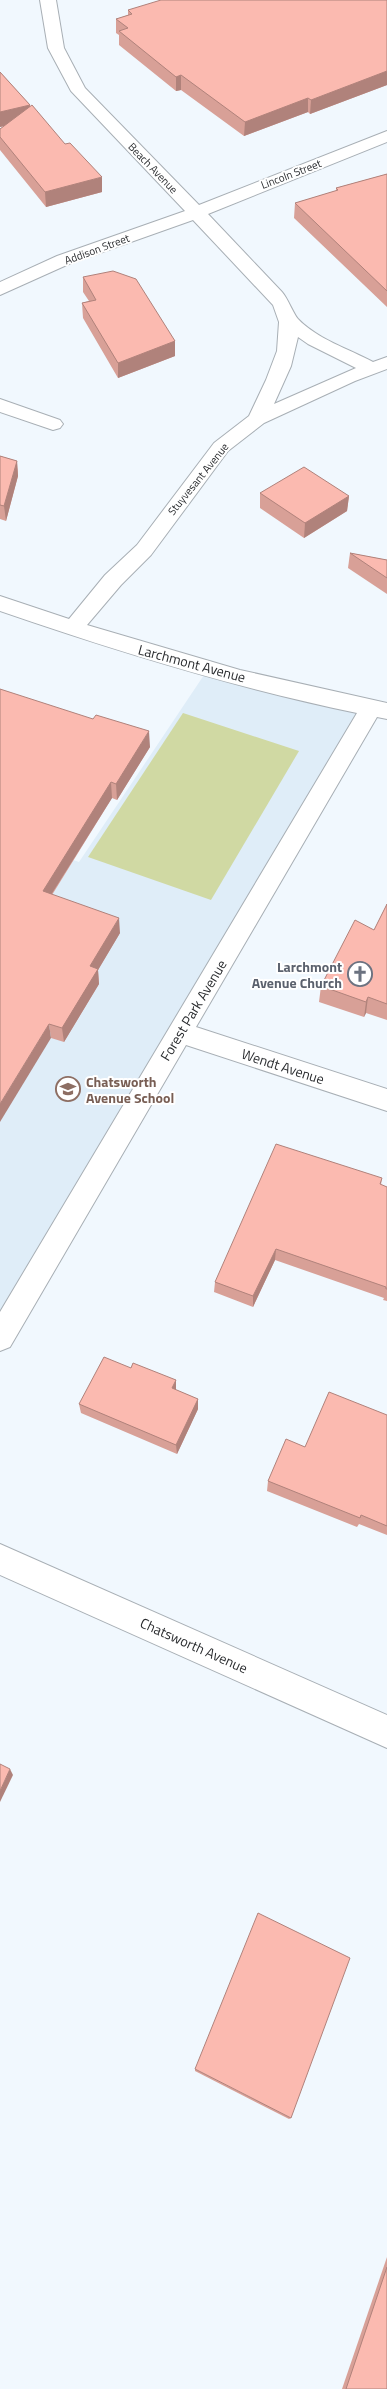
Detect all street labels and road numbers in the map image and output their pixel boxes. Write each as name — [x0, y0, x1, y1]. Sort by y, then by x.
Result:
street label: Beach Avenue — [125, 139, 182, 197]
street label: Lincoln Street — [259, 155, 324, 193]
street label: Addison Street — [62, 230, 132, 268]
street label: Stuyvesant Avenue — [164, 439, 232, 519]
street label: Larchmont Avenue — [136, 639, 248, 687]
street label: Forest Park Avenue — [155, 956, 231, 1064]
street label: Wendt Avenue — [239, 1043, 327, 1089]
street label: Chatsworth Avenue — [137, 1612, 251, 1678]

